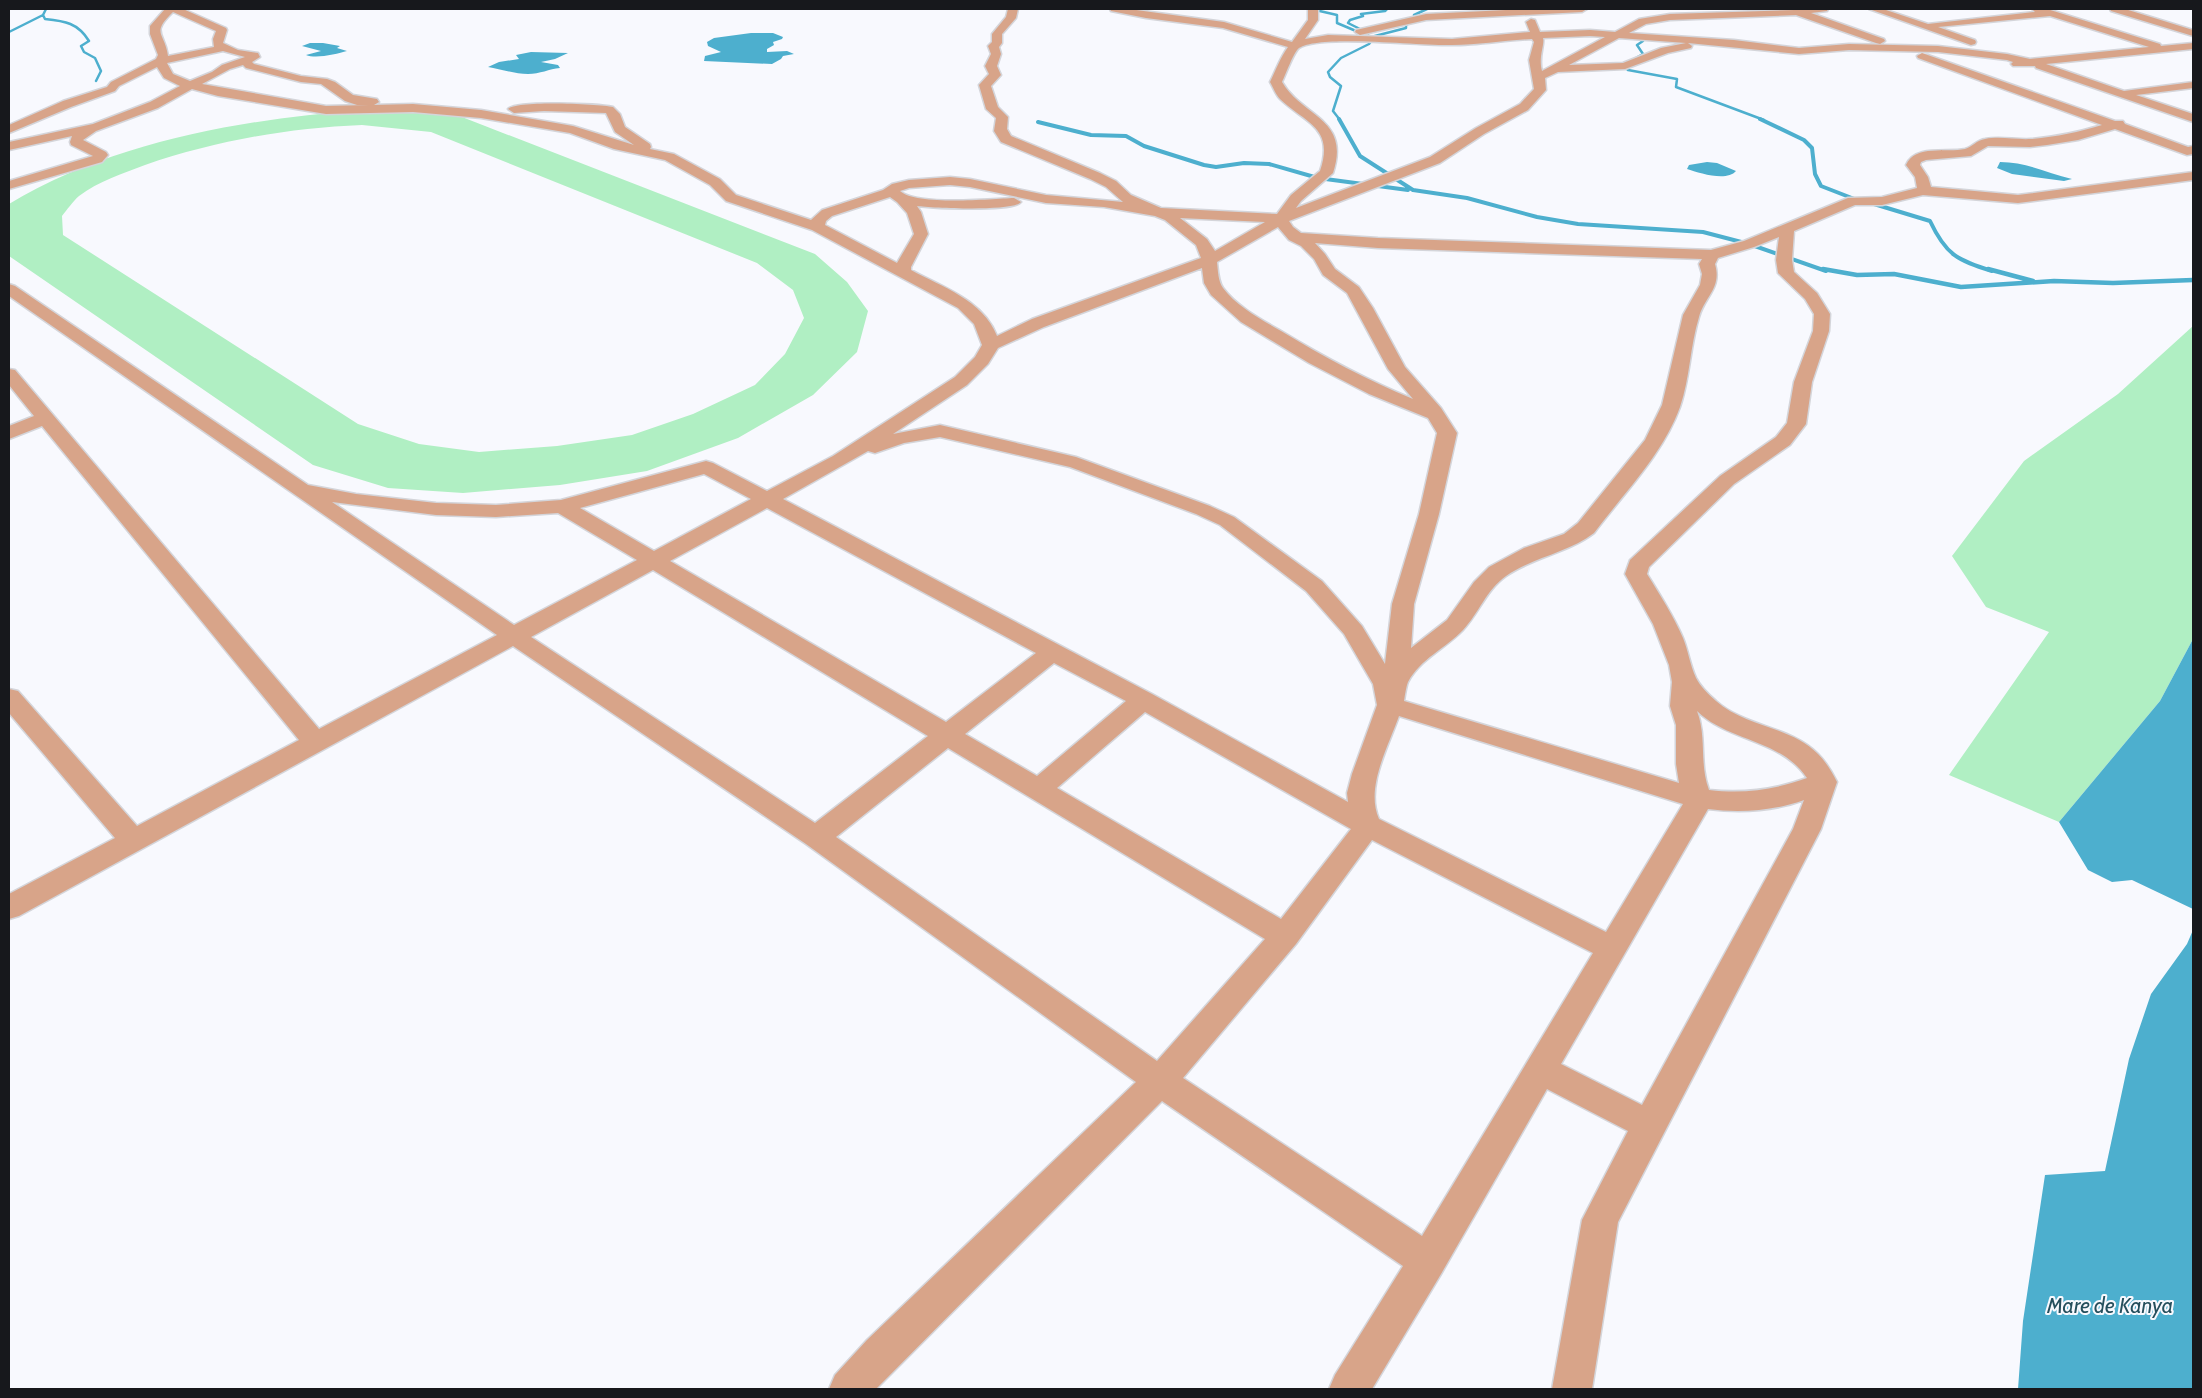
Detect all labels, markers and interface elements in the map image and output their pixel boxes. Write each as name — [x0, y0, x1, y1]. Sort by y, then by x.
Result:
water label: Mare de Kanya — [2046, 1293, 2173, 1318]

